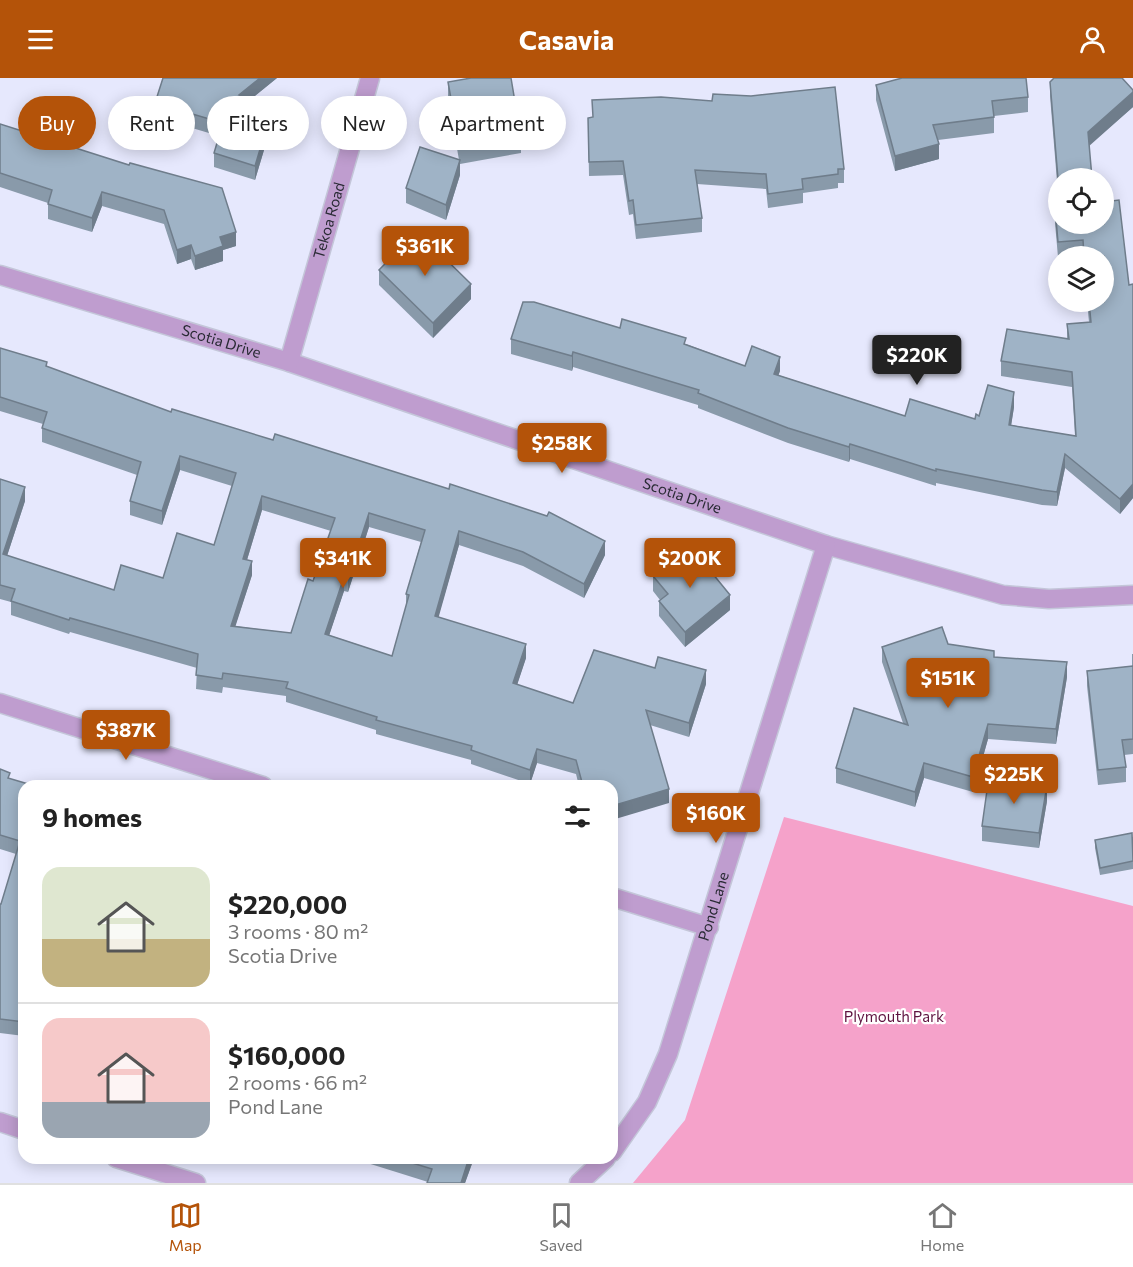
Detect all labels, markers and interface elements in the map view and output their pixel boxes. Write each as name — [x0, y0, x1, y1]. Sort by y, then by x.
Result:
icon: menu — [24, 23, 57, 56]
text: Casavia — [519, 23, 614, 56]
icon: person — [1076, 23, 1109, 56]
chip: Buy — [18, 96, 96, 150]
chip: Rent — [108, 96, 195, 150]
chip: Filters — [207, 96, 309, 150]
chip: New — [321, 96, 407, 150]
chip: Apartment — [419, 96, 566, 150]
map controls — [1048, 168, 1114, 312]
button: locate — [1048, 168, 1114, 234]
street label: Tekoa Road — [309, 180, 348, 261]
pin: $361K — [383, 226, 467, 277]
text: $361K — [396, 233, 454, 257]
button: layers — [1048, 246, 1114, 312]
street label: Scotia Drive — [180, 320, 263, 361]
pin: $220K — [875, 335, 959, 386]
text: $220K — [886, 342, 948, 366]
pin: $258K — [520, 423, 604, 474]
text: $258K — [532, 430, 592, 454]
street label: Scotia Drive — [641, 473, 724, 517]
pin: $341K — [301, 538, 385, 589]
pin: $200K — [648, 538, 732, 589]
text: $341K — [314, 545, 372, 569]
text: $200K — [658, 545, 722, 569]
pin: $151K — [906, 658, 990, 709]
text: $151K — [920, 665, 976, 689]
pin: $387K — [84, 710, 168, 761]
text: $387K — [96, 717, 156, 741]
pin: $225K — [972, 754, 1056, 805]
text: $225K — [984, 761, 1044, 785]
pin: $160K — [674, 793, 758, 844]
icon: filters — [561, 800, 594, 833]
text: $160K — [686, 800, 746, 824]
text: 9 homes — [42, 801, 142, 832]
street label: Pond Lane — [694, 869, 732, 943]
text: $220,000 — [228, 888, 347, 919]
icon: home — [90, 891, 162, 963]
text: 3 rooms · 80 m² — [228, 919, 368, 943]
text: Scotia Drive — [228, 943, 337, 967]
park label: Plymouth Park — [844, 1007, 944, 1025]
text: $160,000 — [228, 1039, 346, 1070]
icon: home — [90, 1042, 162, 1114]
text: 2 rooms · 66 m² — [228, 1070, 367, 1094]
text: Pond Lane — [228, 1094, 323, 1118]
tab: Map — [169, 1199, 202, 1254]
tab: Saved — [539, 1199, 583, 1254]
tab: Home — [920, 1199, 964, 1254]

